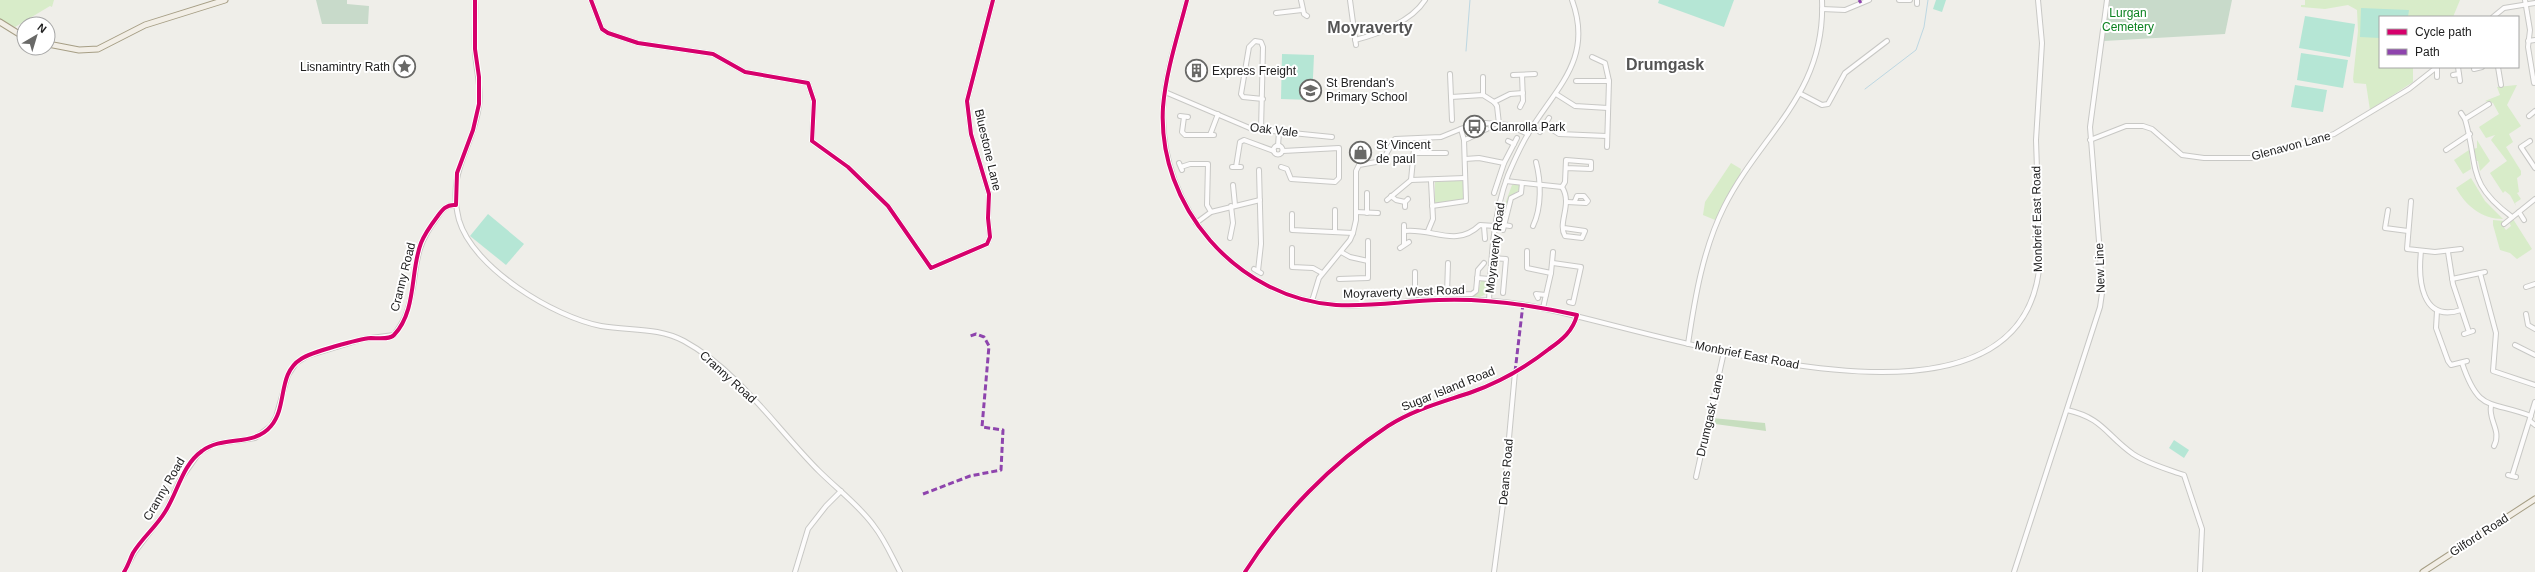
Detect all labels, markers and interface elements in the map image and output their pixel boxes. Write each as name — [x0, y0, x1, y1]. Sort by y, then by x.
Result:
park label: Lurgan Cemetery — [2102, 6, 2154, 34]
north arrow — [16, 16, 56, 56]
legend — [2379, 16, 2519, 68]
district label: Moyraverty — [1327, 19, 1413, 36]
text: N — [35, 21, 49, 35]
text: Cycle path — [2415, 25, 2472, 39]
text: Path — [2415, 45, 2440, 59]
place icon: Lisnamintry Rath — [392, 54, 418, 80]
district label: Drumgask — [1626, 56, 1704, 73]
building icon: Express Freight — [1183, 58, 1209, 84]
place label: Lisnamintry Rath — [300, 60, 390, 74]
place label: Express Freight — [1212, 64, 1297, 78]
place label: St Brendan's Primary School — [1326, 76, 1407, 104]
school or university icon: St Brendan's Primary School — [1298, 77, 1324, 103]
street label: Bluestone Lane — [972, 108, 1004, 193]
bus stop icon: Clanrolla Park — [1461, 114, 1487, 140]
street label: Oak Vale — [1249, 120, 1299, 140]
place label: Clanrolla Park — [1490, 120, 1566, 134]
street label: Glenavon Lane — [2250, 129, 2332, 163]
place label: St Vincent de paul — [1376, 138, 1431, 166]
shop icon: St Vincent de paul — [1347, 139, 1373, 165]
street label: Monbrief East Road — [2029, 166, 2045, 272]
street label: Moyraverty Road — [1482, 202, 1508, 294]
street label: Cranny Road — [388, 241, 418, 313]
street label: New Line — [2092, 242, 2108, 293]
street label: Moyraverty West Road — [1343, 283, 1465, 301]
street label: Monbrief East Road — [1694, 338, 1800, 372]
street label: Cranny Road — [697, 348, 759, 406]
street label: Sugar Island Road — [1399, 364, 1497, 414]
street label: Drumgask Lane — [1694, 372, 1726, 458]
street label: Deans Road — [1496, 438, 1516, 506]
street label: Cranny Road — [140, 455, 188, 523]
street label: Gilford Road — [2447, 511, 2511, 559]

